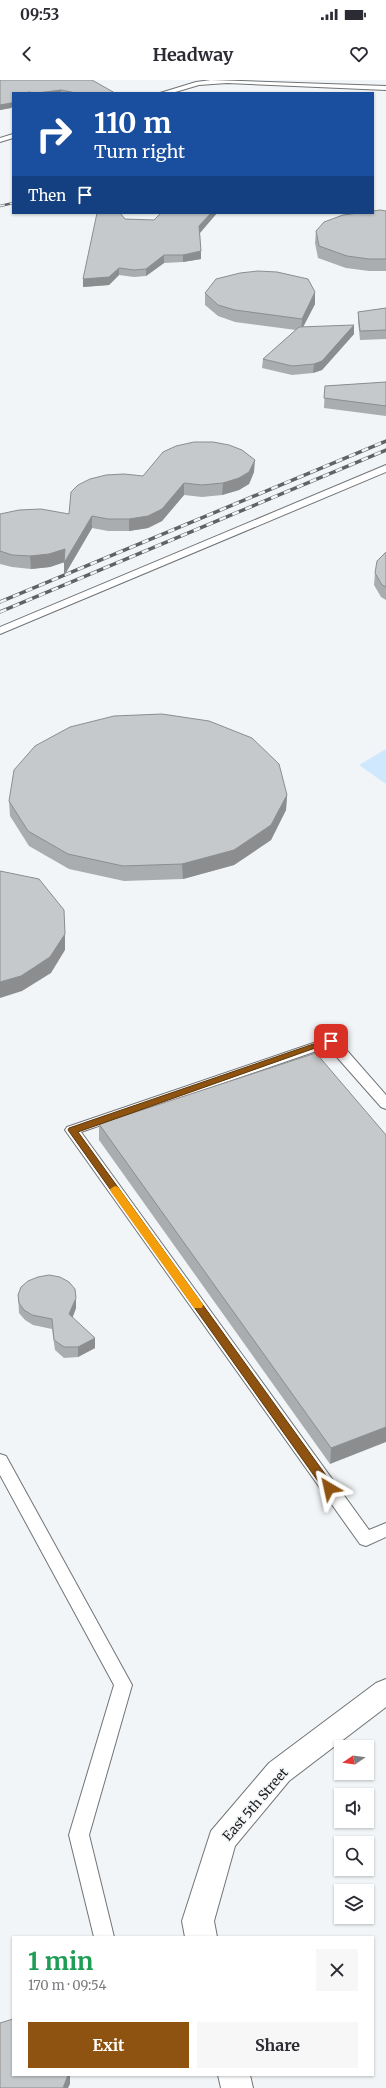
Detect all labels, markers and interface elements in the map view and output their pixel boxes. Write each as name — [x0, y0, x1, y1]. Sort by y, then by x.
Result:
text: 09:53 — [20, 5, 59, 24]
icon: back — [16, 43, 38, 65]
text: Headway — [152, 43, 234, 66]
icon: heart — [348, 43, 370, 65]
text: 110 m — [94, 105, 171, 141]
icon: right — [28, 108, 80, 160]
text: Turn right — [94, 140, 185, 163]
icon: arrive — [74, 184, 96, 206]
text: Then — [28, 186, 66, 205]
pin — [314, 1024, 348, 1058]
icon: arrive — [320, 1030, 342, 1052]
position arrow — [308, 1467, 350, 1509]
north arrow — [334, 1740, 374, 1780]
map controls — [334, 1740, 374, 1924]
street label: East 5th Street — [219, 1764, 292, 1844]
button: sound — [334, 1788, 374, 1828]
button: search — [334, 1836, 374, 1876]
button: layers — [334, 1884, 374, 1924]
text: 1 min — [28, 1946, 93, 1977]
button: close — [316, 1949, 358, 1991]
text: 170 m · 09:54 — [28, 1977, 106, 1994]
button: Exit — [28, 2022, 189, 2068]
button: Share — [197, 2022, 358, 2068]

